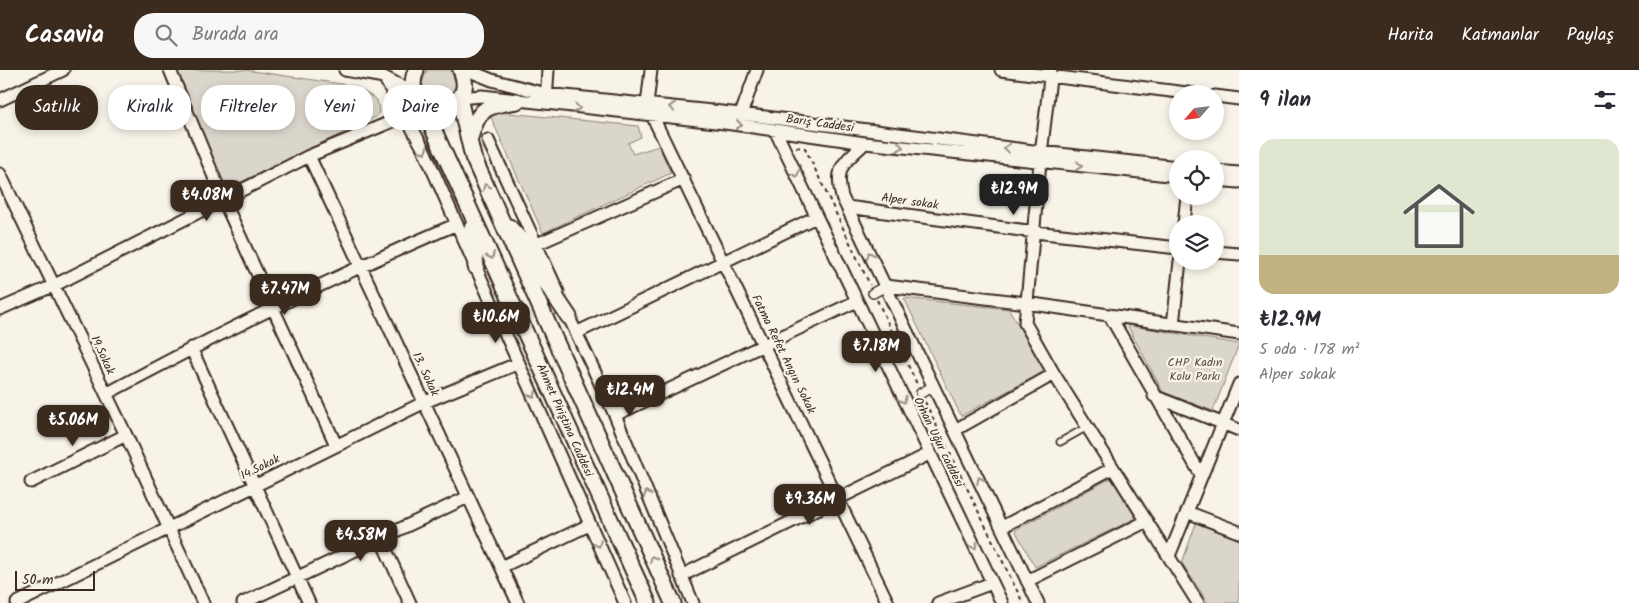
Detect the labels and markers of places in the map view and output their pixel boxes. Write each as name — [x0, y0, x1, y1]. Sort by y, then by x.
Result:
pin: ₺12.9M — [973, 174, 1055, 216]
pin: ₺4.08M — [166, 180, 248, 222]
pin: ₺7.47M — [244, 274, 326, 316]
pin: ₺10.6M — [455, 302, 537, 344]
pin: ₺7.18M — [835, 330, 917, 373]
pin: ₺12.4M — [589, 374, 671, 417]
pin: ₺5.06M — [32, 404, 114, 447]
pin: ₺9.36M — [769, 484, 851, 526]
pin: ₺4.58M — [320, 520, 402, 562]

